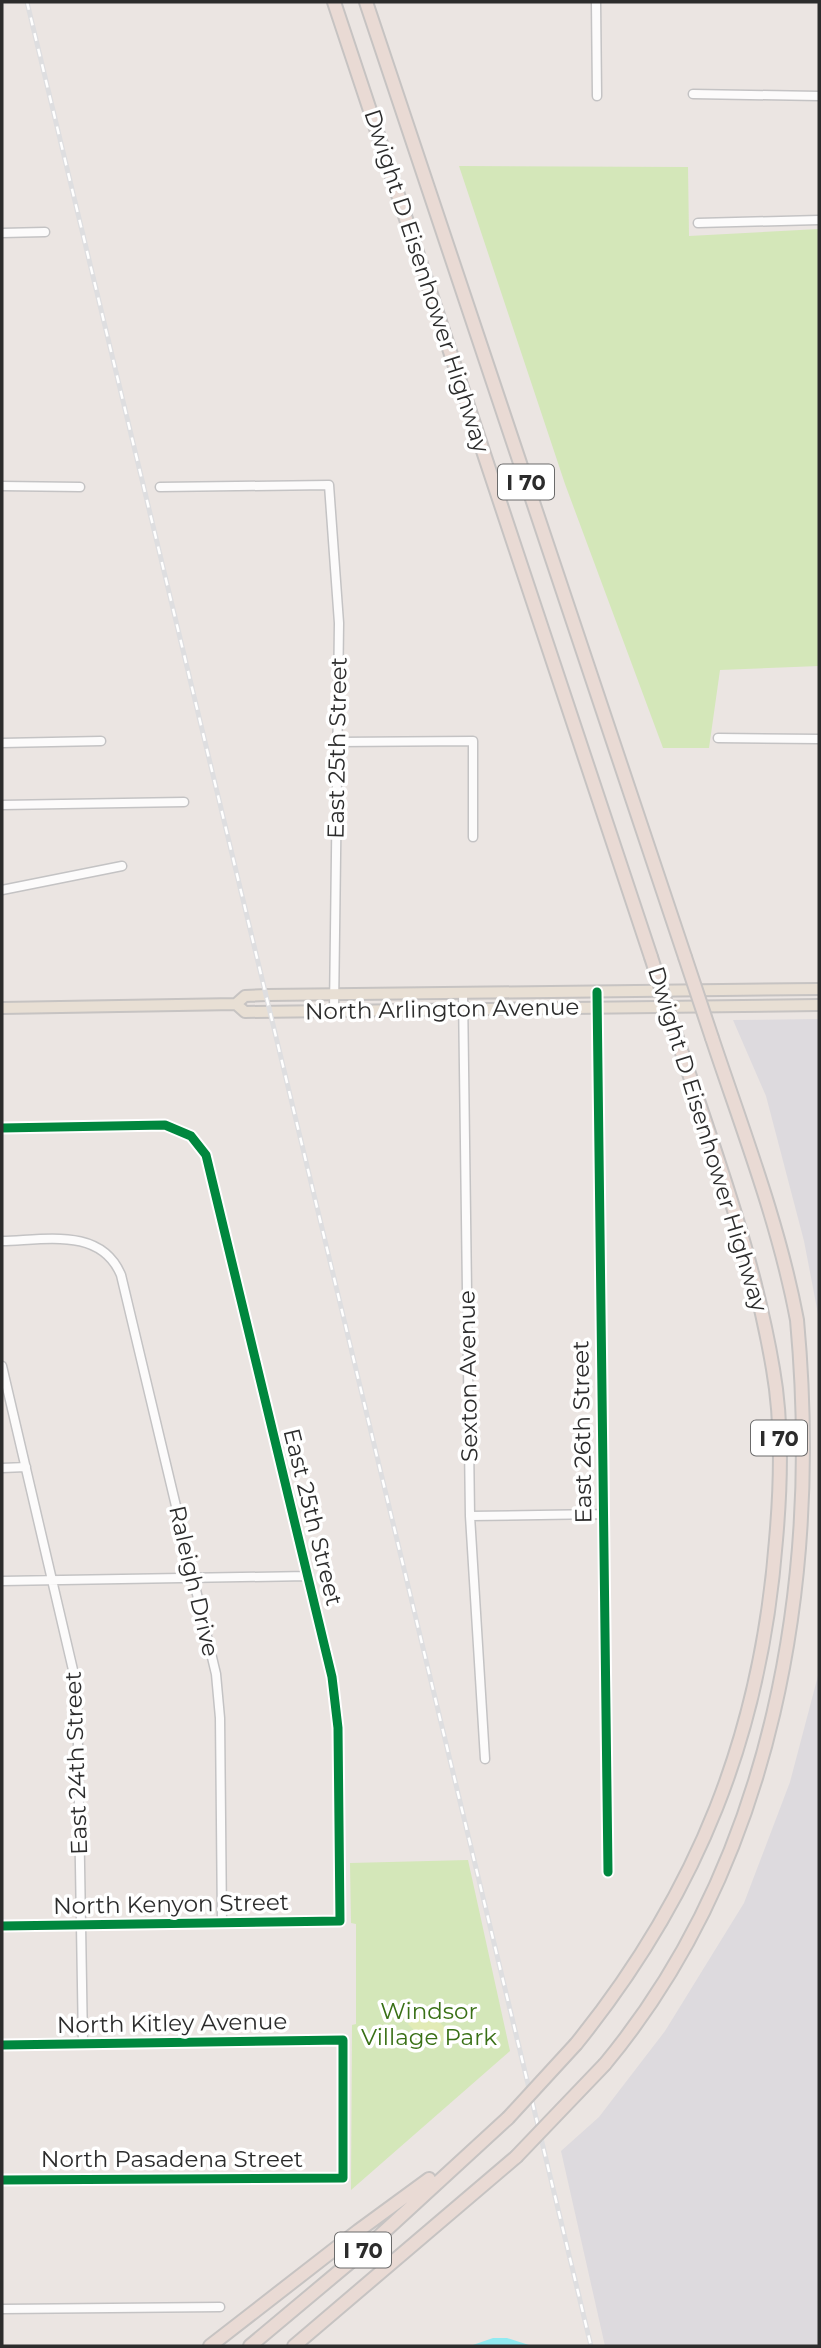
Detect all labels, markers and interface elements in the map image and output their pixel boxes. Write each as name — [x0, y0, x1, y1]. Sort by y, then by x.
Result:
street label: Dwight D Eisenhower Highway — [358, 106, 496, 457]
road number: I 70 — [498, 464, 554, 500]
street label: East 25th Street — [321, 657, 353, 839]
street label: Dwight D Eisenhower Highway — [642, 963, 774, 1315]
street label: North Arlington Avenue — [305, 993, 579, 1025]
street label: Sexton Avenue — [453, 1290, 483, 1462]
street label: East 26th Street — [566, 1340, 598, 1524]
road number: I 70 — [751, 1420, 807, 1456]
street label: East 25th Street — [277, 1425, 349, 1609]
street label: Raleigh Drive — [163, 1503, 225, 1659]
street label: East 24th Street — [59, 1671, 93, 1855]
street label: North Kenyon Street — [53, 1888, 289, 1920]
park label: Windsor Village Park — [361, 1997, 497, 2051]
street label: North Kitley Avenue — [57, 2007, 287, 2039]
street label: North Pasadena Street — [41, 2145, 303, 2173]
road number: I 70 — [335, 2232, 391, 2268]

